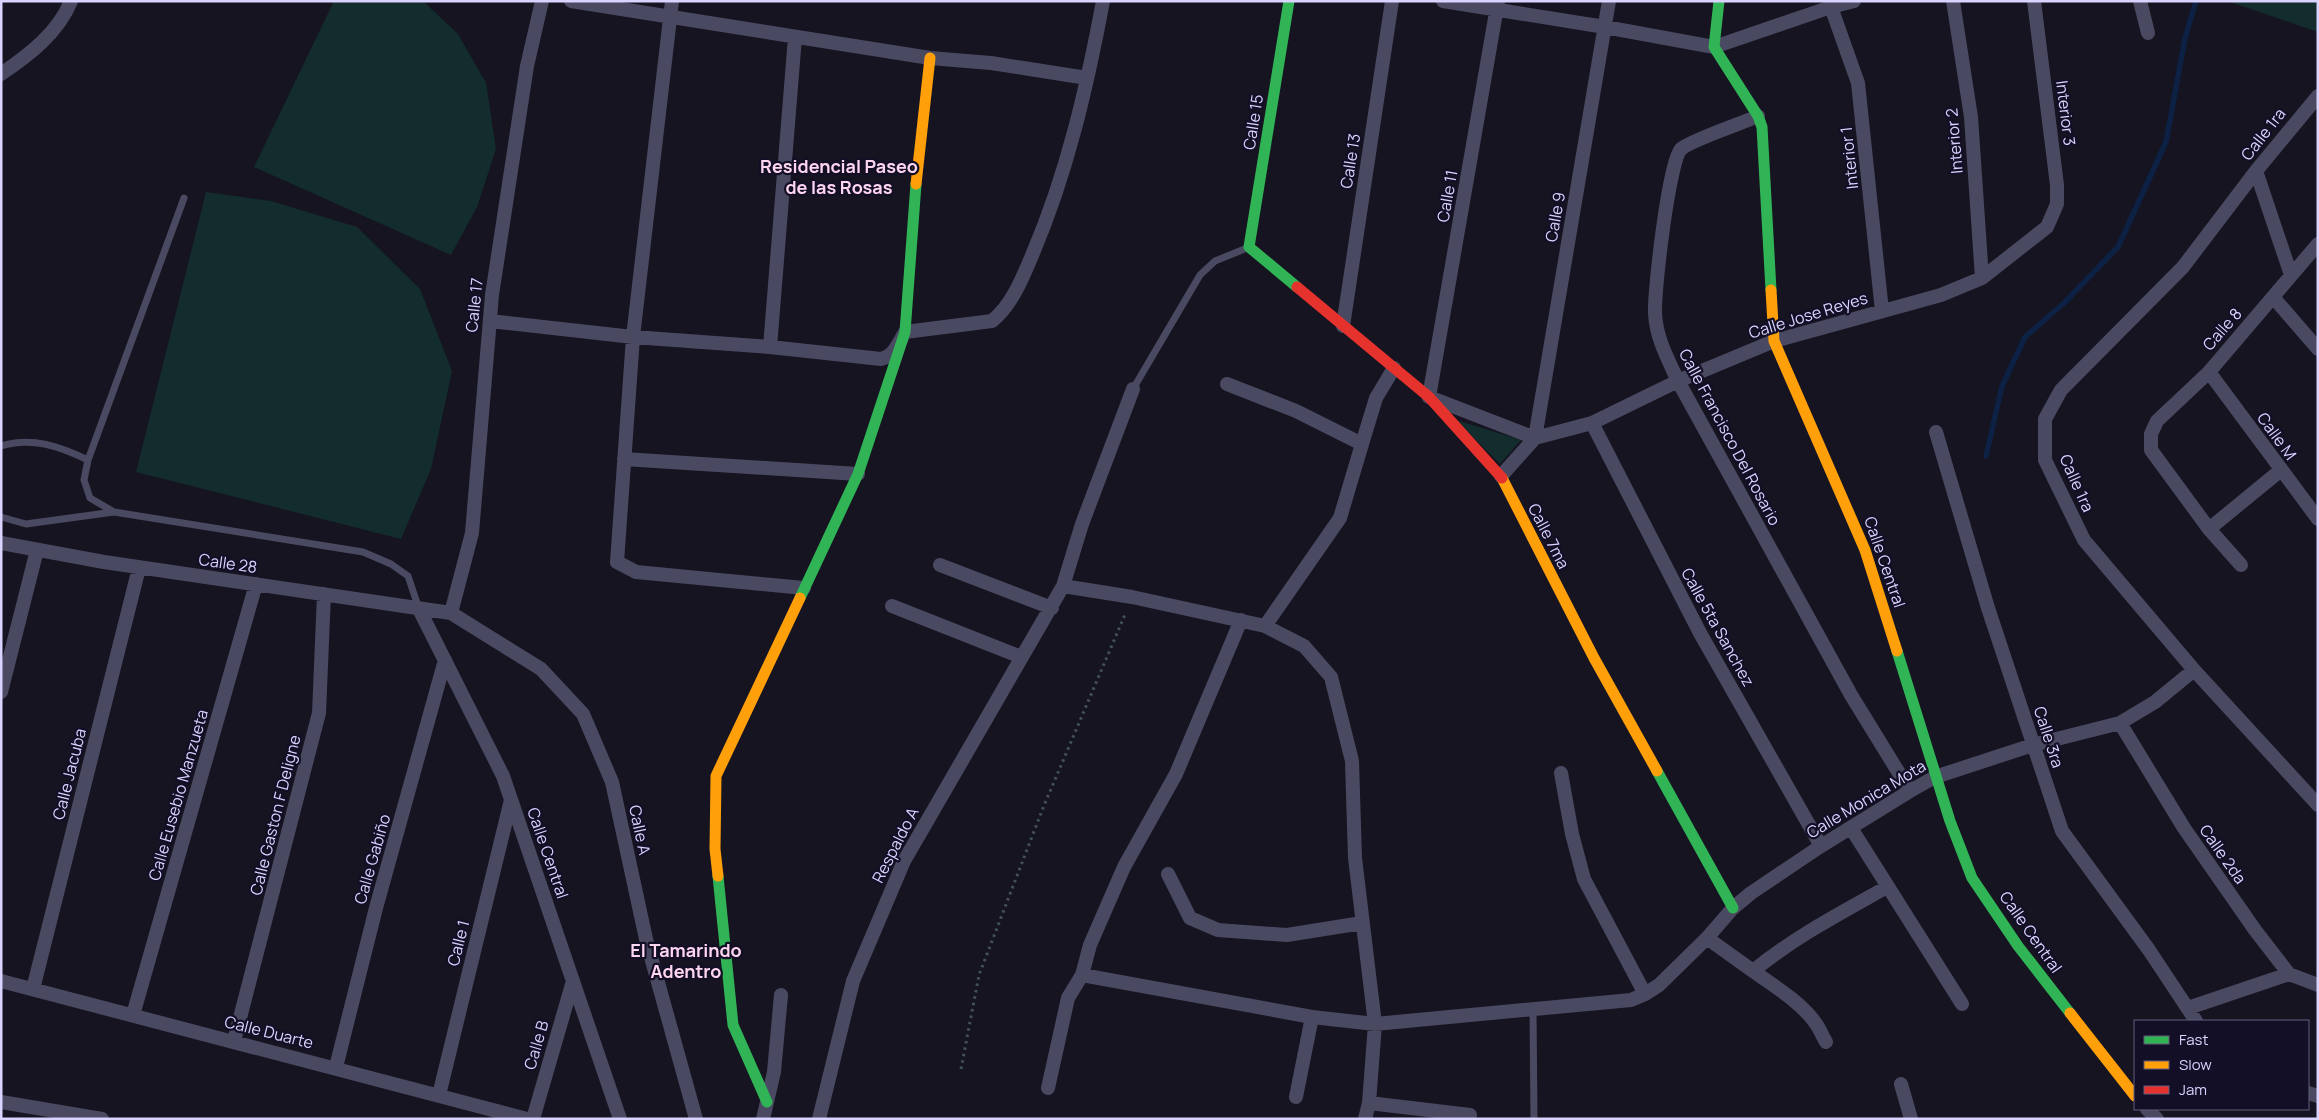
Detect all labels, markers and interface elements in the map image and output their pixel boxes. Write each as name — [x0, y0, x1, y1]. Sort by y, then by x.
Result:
street label: Interior 3 — [2051, 79, 2081, 147]
street label: Calle 15 — [1238, 93, 1268, 151]
street label: Calle 1ra — [2236, 103, 2290, 165]
street label: Interior 2 — [1940, 107, 1968, 175]
street label: Interior 1 — [1835, 126, 1863, 190]
street label: Calle 13 — [1335, 132, 1365, 190]
district label: Residencial Paseo de las Rosas — [760, 154, 918, 199]
street label: Calle 11 — [1432, 168, 1462, 224]
street label: Calle 9 — [1540, 190, 1570, 244]
street label: Calle 17 — [460, 277, 488, 333]
street label: Calle Jose Reyes — [1746, 286, 1870, 344]
street label: Calle 8 — [2197, 303, 2247, 355]
street label: Calle Francisco Del Rosario — [1674, 345, 1786, 529]
street label: Calle M — [2252, 408, 2302, 464]
street label: Calle 1ra — [2055, 451, 2099, 515]
street label: Calle 7ma — [1523, 499, 1575, 573]
street label: Calle Central — [1859, 514, 1911, 610]
street label: Calle 28 — [197, 548, 259, 578]
street label: Calle 5ta Sanchez — [1676, 564, 1760, 690]
street label: Calle 3ra — [2029, 703, 2069, 771]
street label: Calle Eusebio Manzueta — [143, 707, 213, 883]
street label: Calle Jacuba — [47, 726, 91, 822]
street label: Calle Gaston F Deligne — [244, 733, 306, 897]
street label: Calle Monica Mota — [1802, 755, 1930, 843]
street label: Calle A — [624, 803, 656, 857]
street label: Respaldo A — [867, 803, 923, 887]
street label: Calle Central — [522, 805, 574, 901]
street label: Calle Gabiño — [349, 811, 395, 907]
street label: Calle 2da — [2195, 820, 2251, 888]
street label: Calle Central — [1995, 887, 2067, 977]
street label: Calle 1 — [442, 918, 474, 968]
district label: El Tamarindo Adentro — [630, 938, 742, 983]
street label: Calle Duarte — [222, 1010, 316, 1054]
street label: Calle B — [519, 1018, 554, 1072]
legend — [2134, 1020, 2309, 1110]
text: Fast — [2179, 1029, 2208, 1050]
text: Slow — [2179, 1054, 2212, 1075]
text: Jam — [2179, 1079, 2207, 1100]

